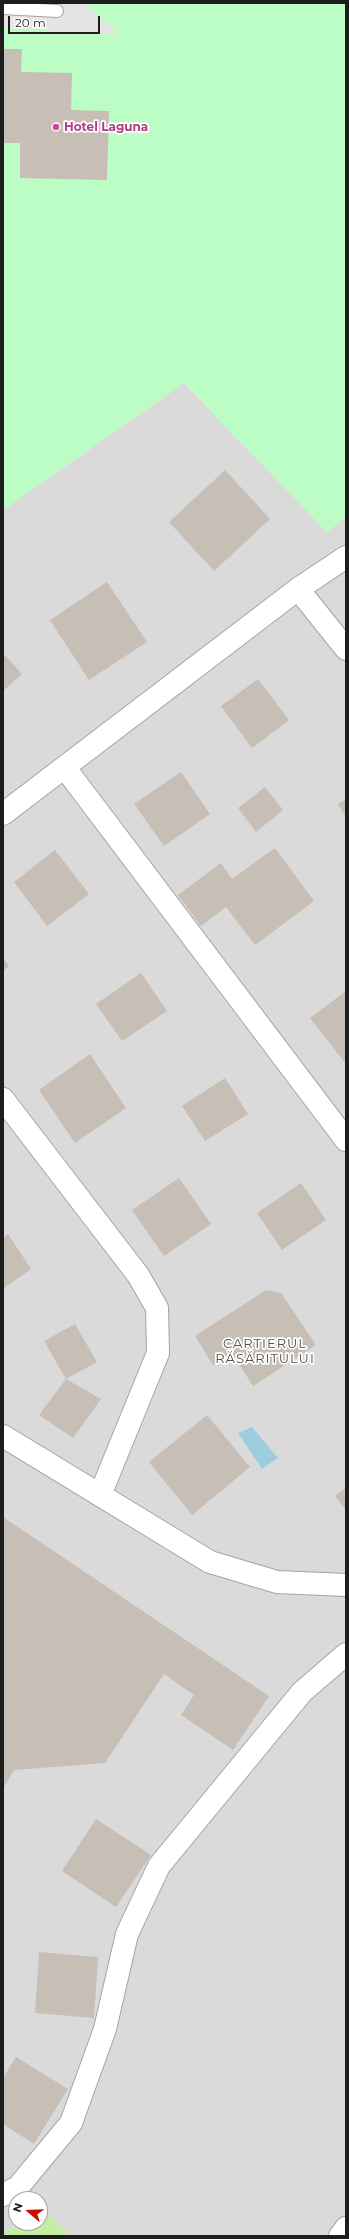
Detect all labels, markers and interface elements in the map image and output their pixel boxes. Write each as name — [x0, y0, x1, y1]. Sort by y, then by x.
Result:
scale bar — [10, 8, 102, 34]
text: 20 m — [15, 15, 46, 30]
place label: Hotel Laguna — [64, 120, 148, 134]
marker: Hotel Laguna — [51, 122, 61, 132]
district label: CARTIERUL RĂSĂRITULUI — [215, 1336, 315, 1367]
north arrow — [8, 2191, 48, 2231]
text: N — [10, 2201, 26, 2214]

